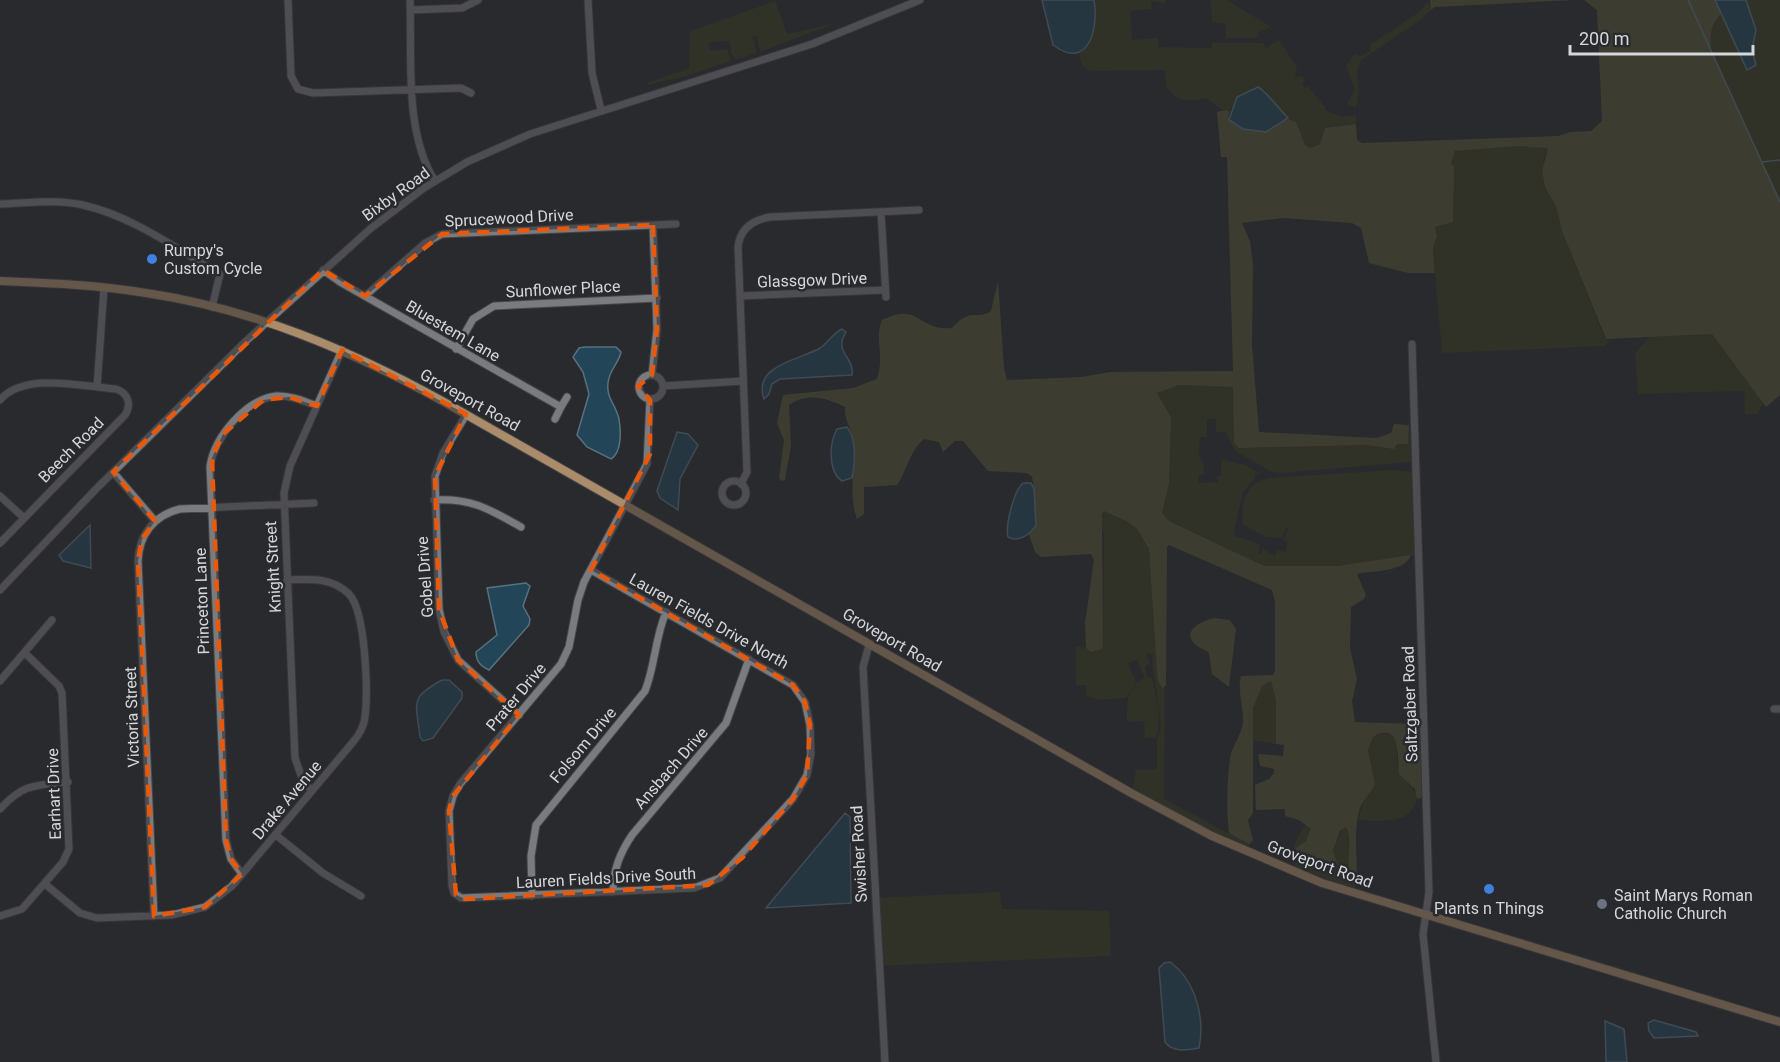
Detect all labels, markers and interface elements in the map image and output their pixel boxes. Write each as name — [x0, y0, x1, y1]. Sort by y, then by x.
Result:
scale bar — [1570, 18, 1753, 56]
text: 200 m — [1579, 28, 1630, 49]
street label: Bixby Road — [358, 163, 434, 225]
street label: Sprucewood Drive — [444, 205, 574, 231]
place label: Rumpy's Custom Cycle — [164, 241, 262, 278]
marker: Rumpy's Custom Cycle — [145, 252, 159, 266]
street label: Glassgow Drive — [757, 269, 867, 291]
street label: Sunflower Place — [505, 277, 621, 301]
street label: Bluestem Lane — [402, 296, 504, 366]
street label: Groveport Road — [417, 365, 523, 435]
street label: Beech Road — [34, 413, 108, 487]
street label: Knight Street — [261, 521, 285, 613]
street label: Gobel Drive — [413, 536, 437, 618]
street label: Princeton Lane — [191, 547, 213, 655]
street label: Lauren Fields Drive North — [626, 569, 792, 673]
street label: Groveport Road — [839, 604, 945, 676]
street label: Saltzgaber Road — [1398, 646, 1422, 762]
street label: Prater Drive — [482, 659, 550, 735]
street label: Victoria Street — [121, 666, 143, 768]
street label: Folsom Drive — [546, 703, 620, 787]
street label: Ansbach Drive — [630, 723, 712, 813]
street label: Earhart Drive — [43, 748, 65, 840]
street label: Drake Avenue — [249, 757, 325, 843]
street label: Swisher Road — [847, 805, 871, 903]
street label: Groveport Road — [1265, 836, 1375, 892]
street label: Lauren Fields Drive South — [515, 864, 697, 892]
marker: Plants n Things — [1482, 882, 1496, 896]
place label: Saint Marys Roman Catholic Church — [1614, 886, 1753, 923]
marker: Saint Marys Roman Catholic Church — [1595, 897, 1609, 911]
place label: Plants n Things — [1434, 899, 1544, 918]

